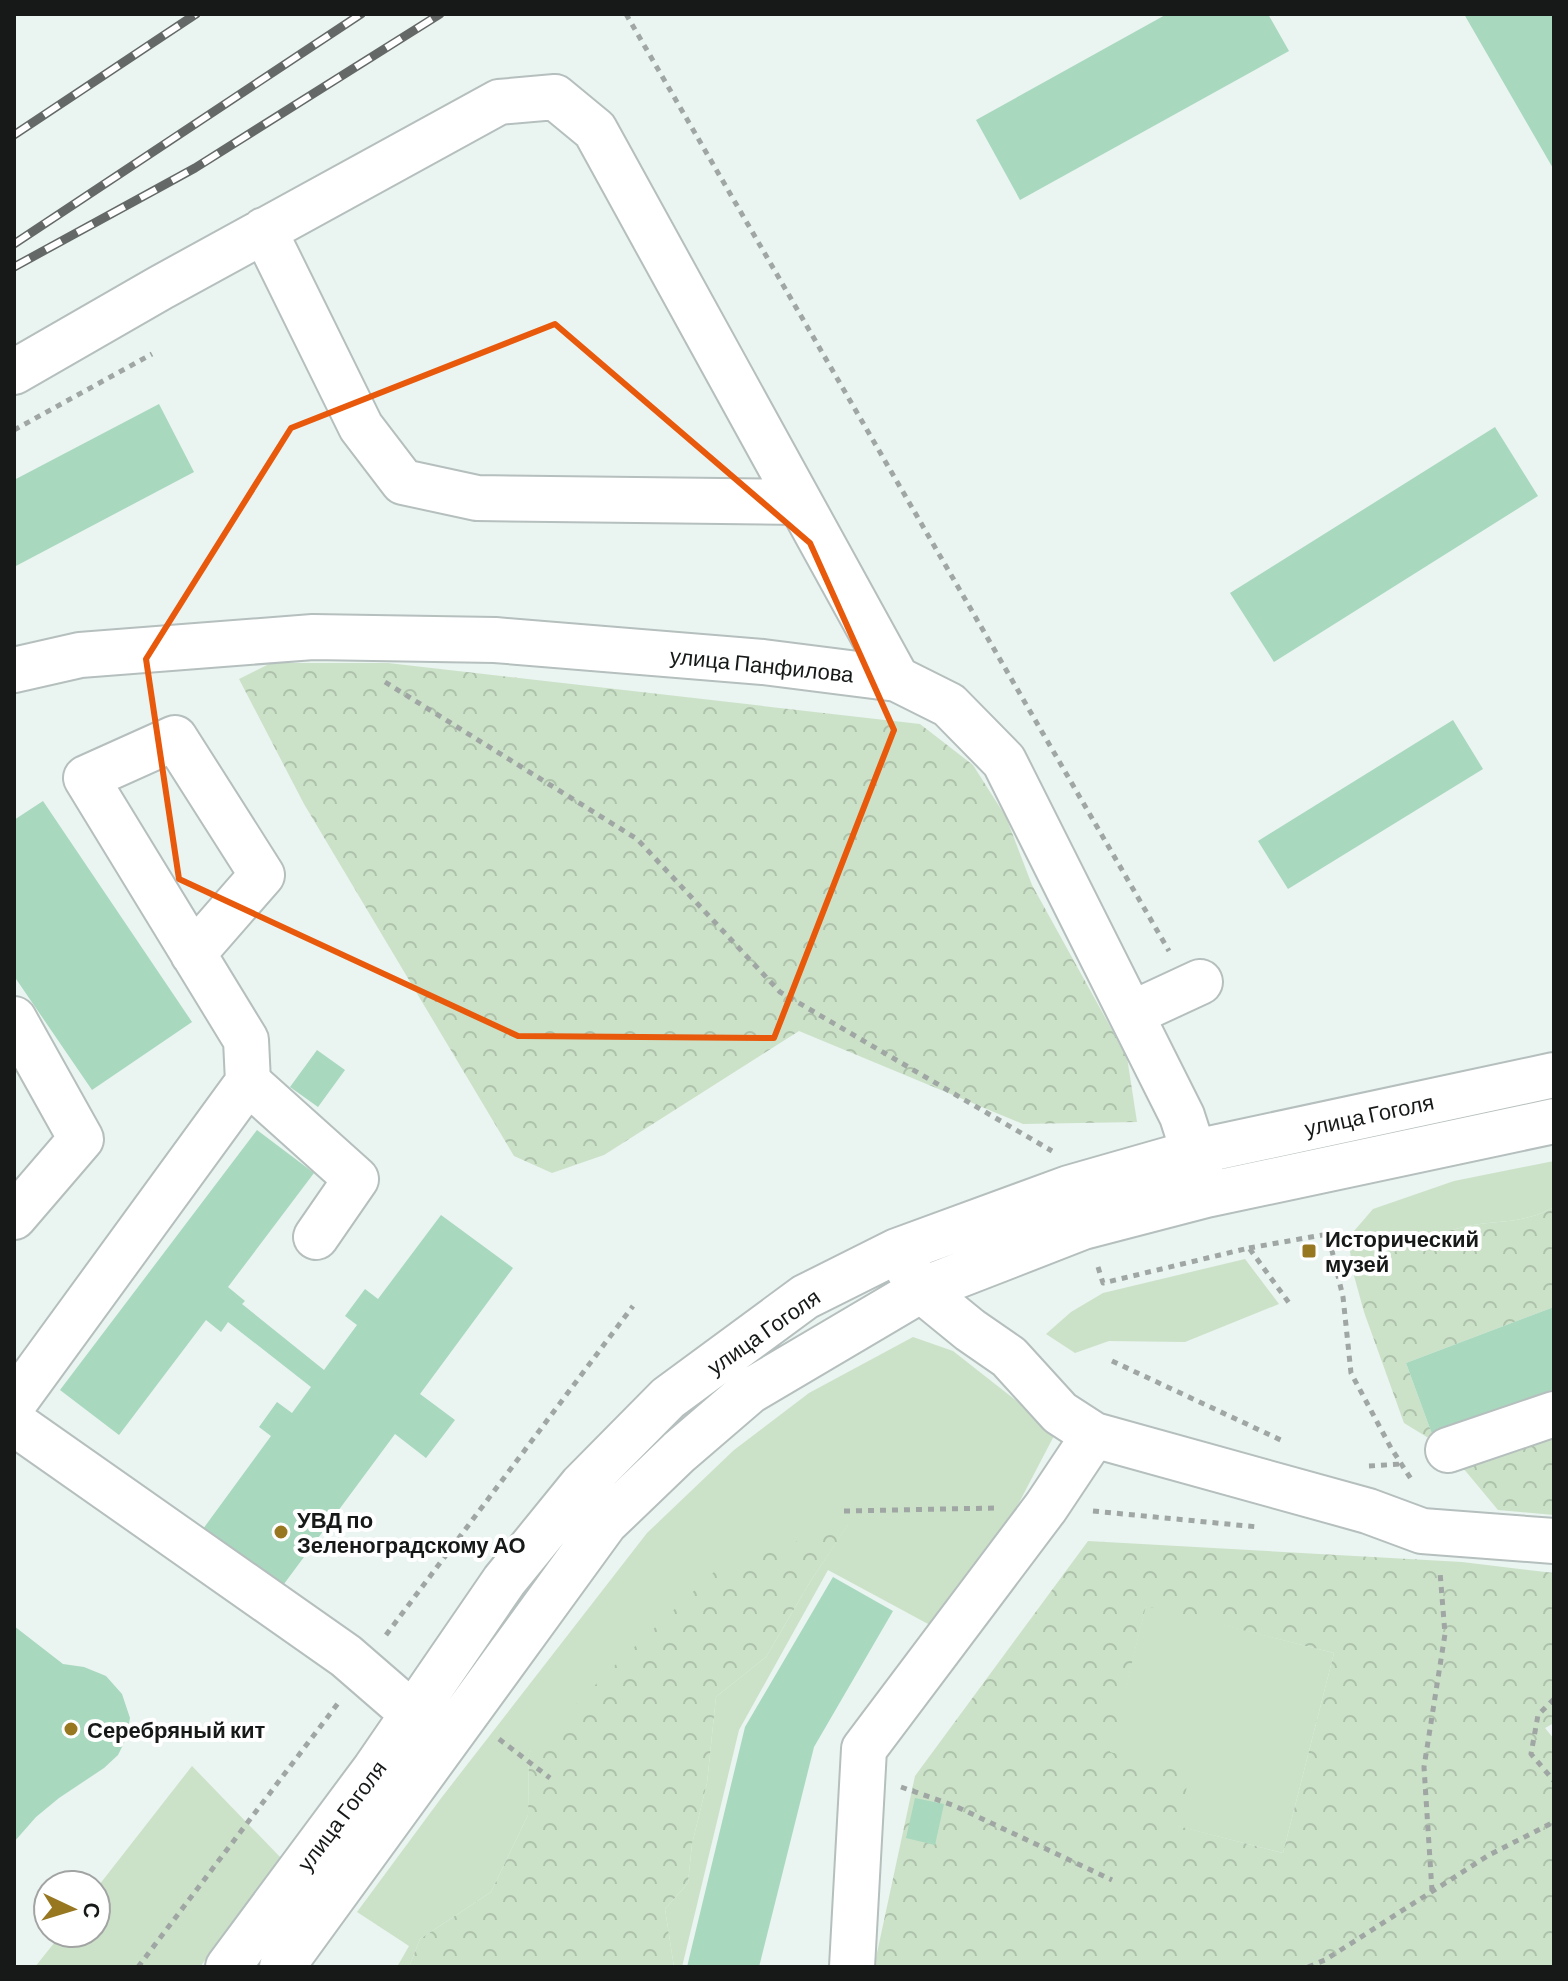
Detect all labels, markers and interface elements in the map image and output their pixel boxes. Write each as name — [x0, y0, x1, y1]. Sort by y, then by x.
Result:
street label: улица Панфилова — [669, 641, 856, 688]
street label: улица Гоголя — [1302, 1088, 1436, 1141]
place label: Исторический музей — [1325, 1225, 1479, 1277]
marker: Исторический музей — [1300, 1242, 1318, 1260]
street label: улица Гоголя — [702, 1283, 825, 1380]
place label: УВД по Зеленоградскому АО — [297, 1506, 526, 1558]
marker: УВД по Зеленоградскому АО — [272, 1523, 290, 1541]
place label: Серебряный кит — [87, 1716, 266, 1743]
marker: Серебряный кит — [62, 1720, 80, 1738]
street label: улица Гоголя — [291, 1755, 392, 1876]
north arrow — [32, 1869, 112, 1949]
text: С — [79, 1902, 106, 1919]

